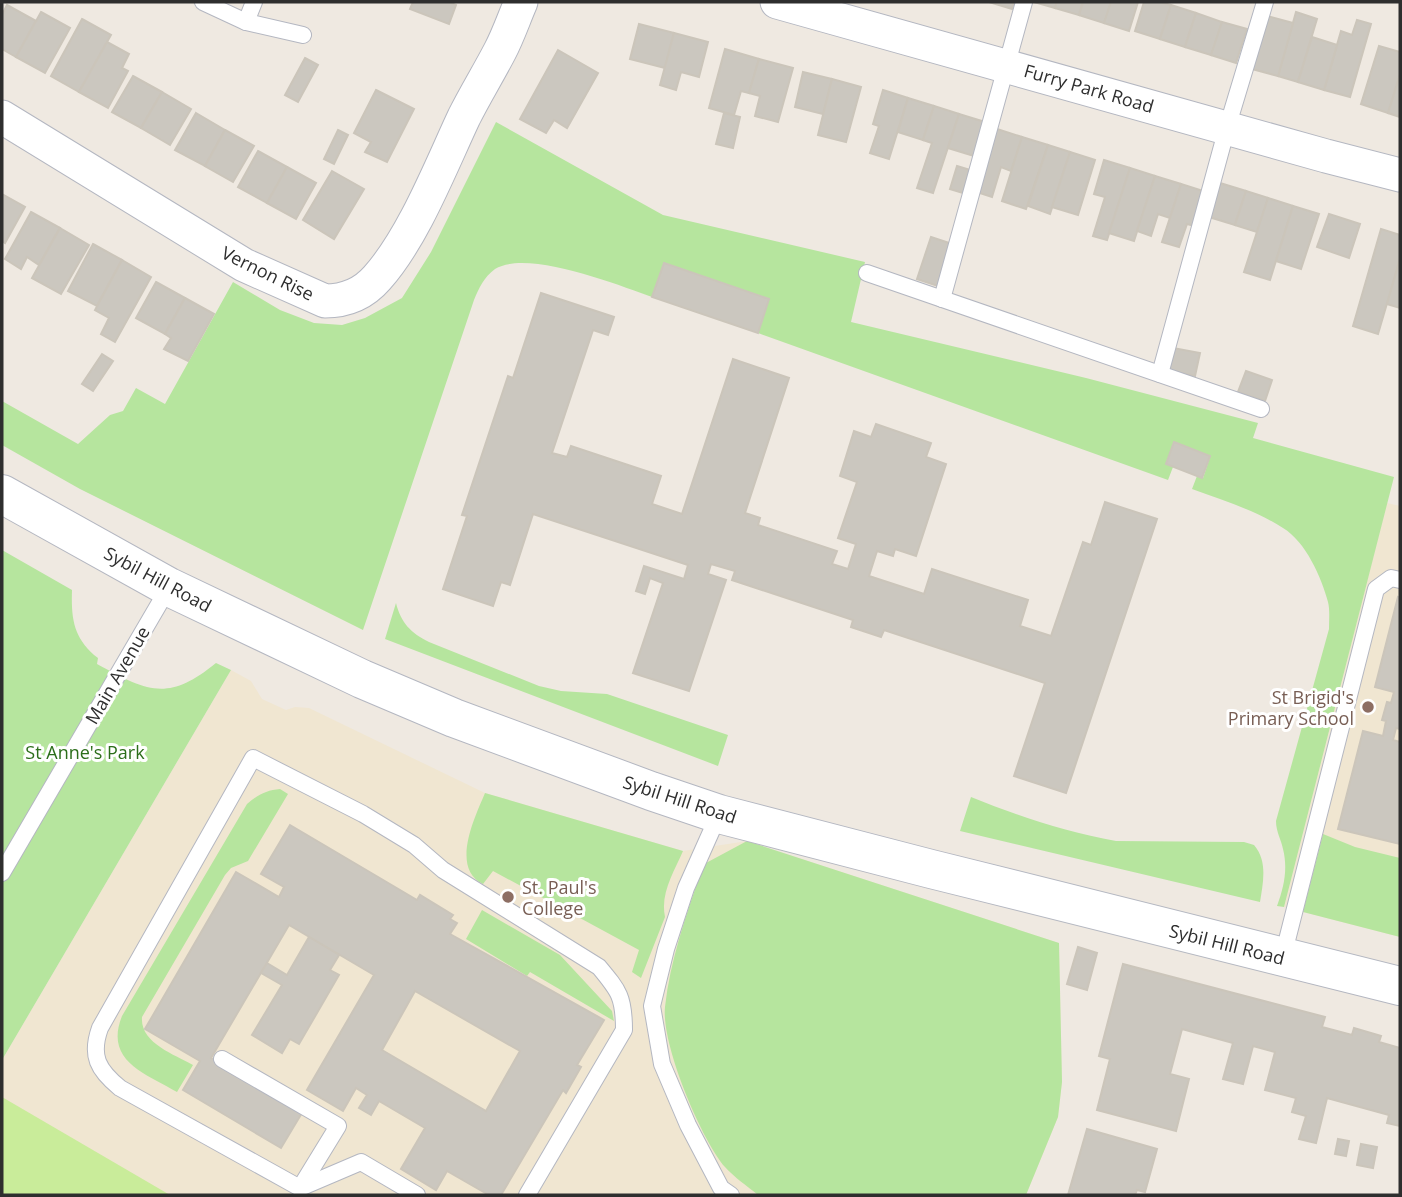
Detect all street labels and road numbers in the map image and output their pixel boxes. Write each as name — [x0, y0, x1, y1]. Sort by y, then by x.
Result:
street label: Furry Park Road — [1021, 58, 1157, 118]
street label: Vernon Rise — [218, 240, 318, 306]
street label: Sybil Hill Road — [100, 541, 216, 617]
street label: Main Avenue — [79, 622, 155, 728]
street label: Sybil Hill Road — [620, 769, 740, 829]
street label: Sybil Hill Road — [1167, 918, 1287, 970]

